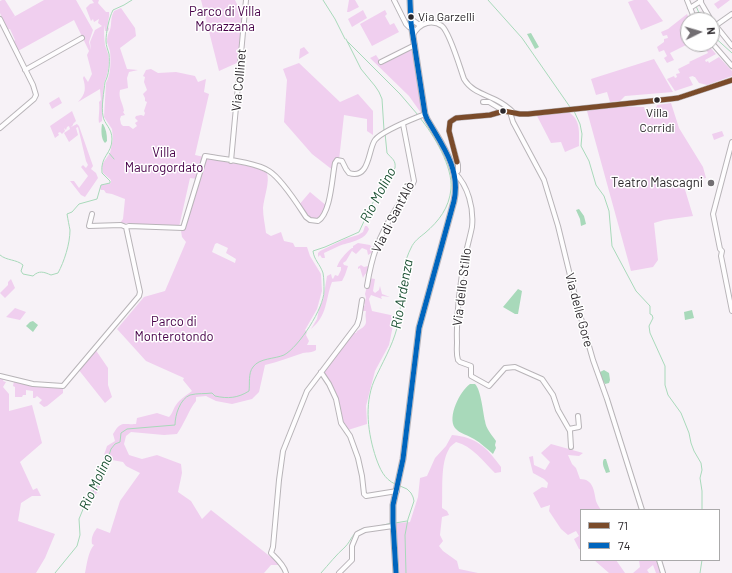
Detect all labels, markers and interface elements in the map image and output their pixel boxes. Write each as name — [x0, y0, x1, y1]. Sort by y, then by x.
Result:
park label: Parco di Villa Morazzana — [189, 4, 261, 35]
place label: Via Garzelli — [418, 10, 475, 24]
marker: Via Garzelli — [406, 12, 416, 22]
north arrow — [680, 12, 720, 52]
text: N — [705, 27, 718, 35]
street label: Via Collinet — [228, 48, 250, 112]
marker: Villa Corridi — [652, 95, 662, 105]
unlabelled marker — [498, 106, 508, 116]
place label: Villa Corridi — [639, 106, 675, 134]
park label: Villa Maurogordato — [125, 145, 203, 176]
water label: Rio Molino — [356, 164, 400, 226]
place label: Teatro Mascagni — [611, 175, 703, 191]
marker: Teatro Mascagni — [706, 178, 716, 188]
street label: Via di Sant'Alò — [368, 179, 418, 255]
street label: Via dello Stillo — [449, 247, 475, 327]
water label: Rio Ardenza — [388, 258, 416, 330]
street label: Via delle Gore — [562, 271, 596, 349]
park label: Parco di Monterotondo — [134, 314, 214, 345]
water label: Rio Molino — [76, 451, 116, 513]
legend — [580, 509, 720, 561]
text: 71 — [618, 518, 628, 532]
text: 74 — [618, 538, 630, 552]

